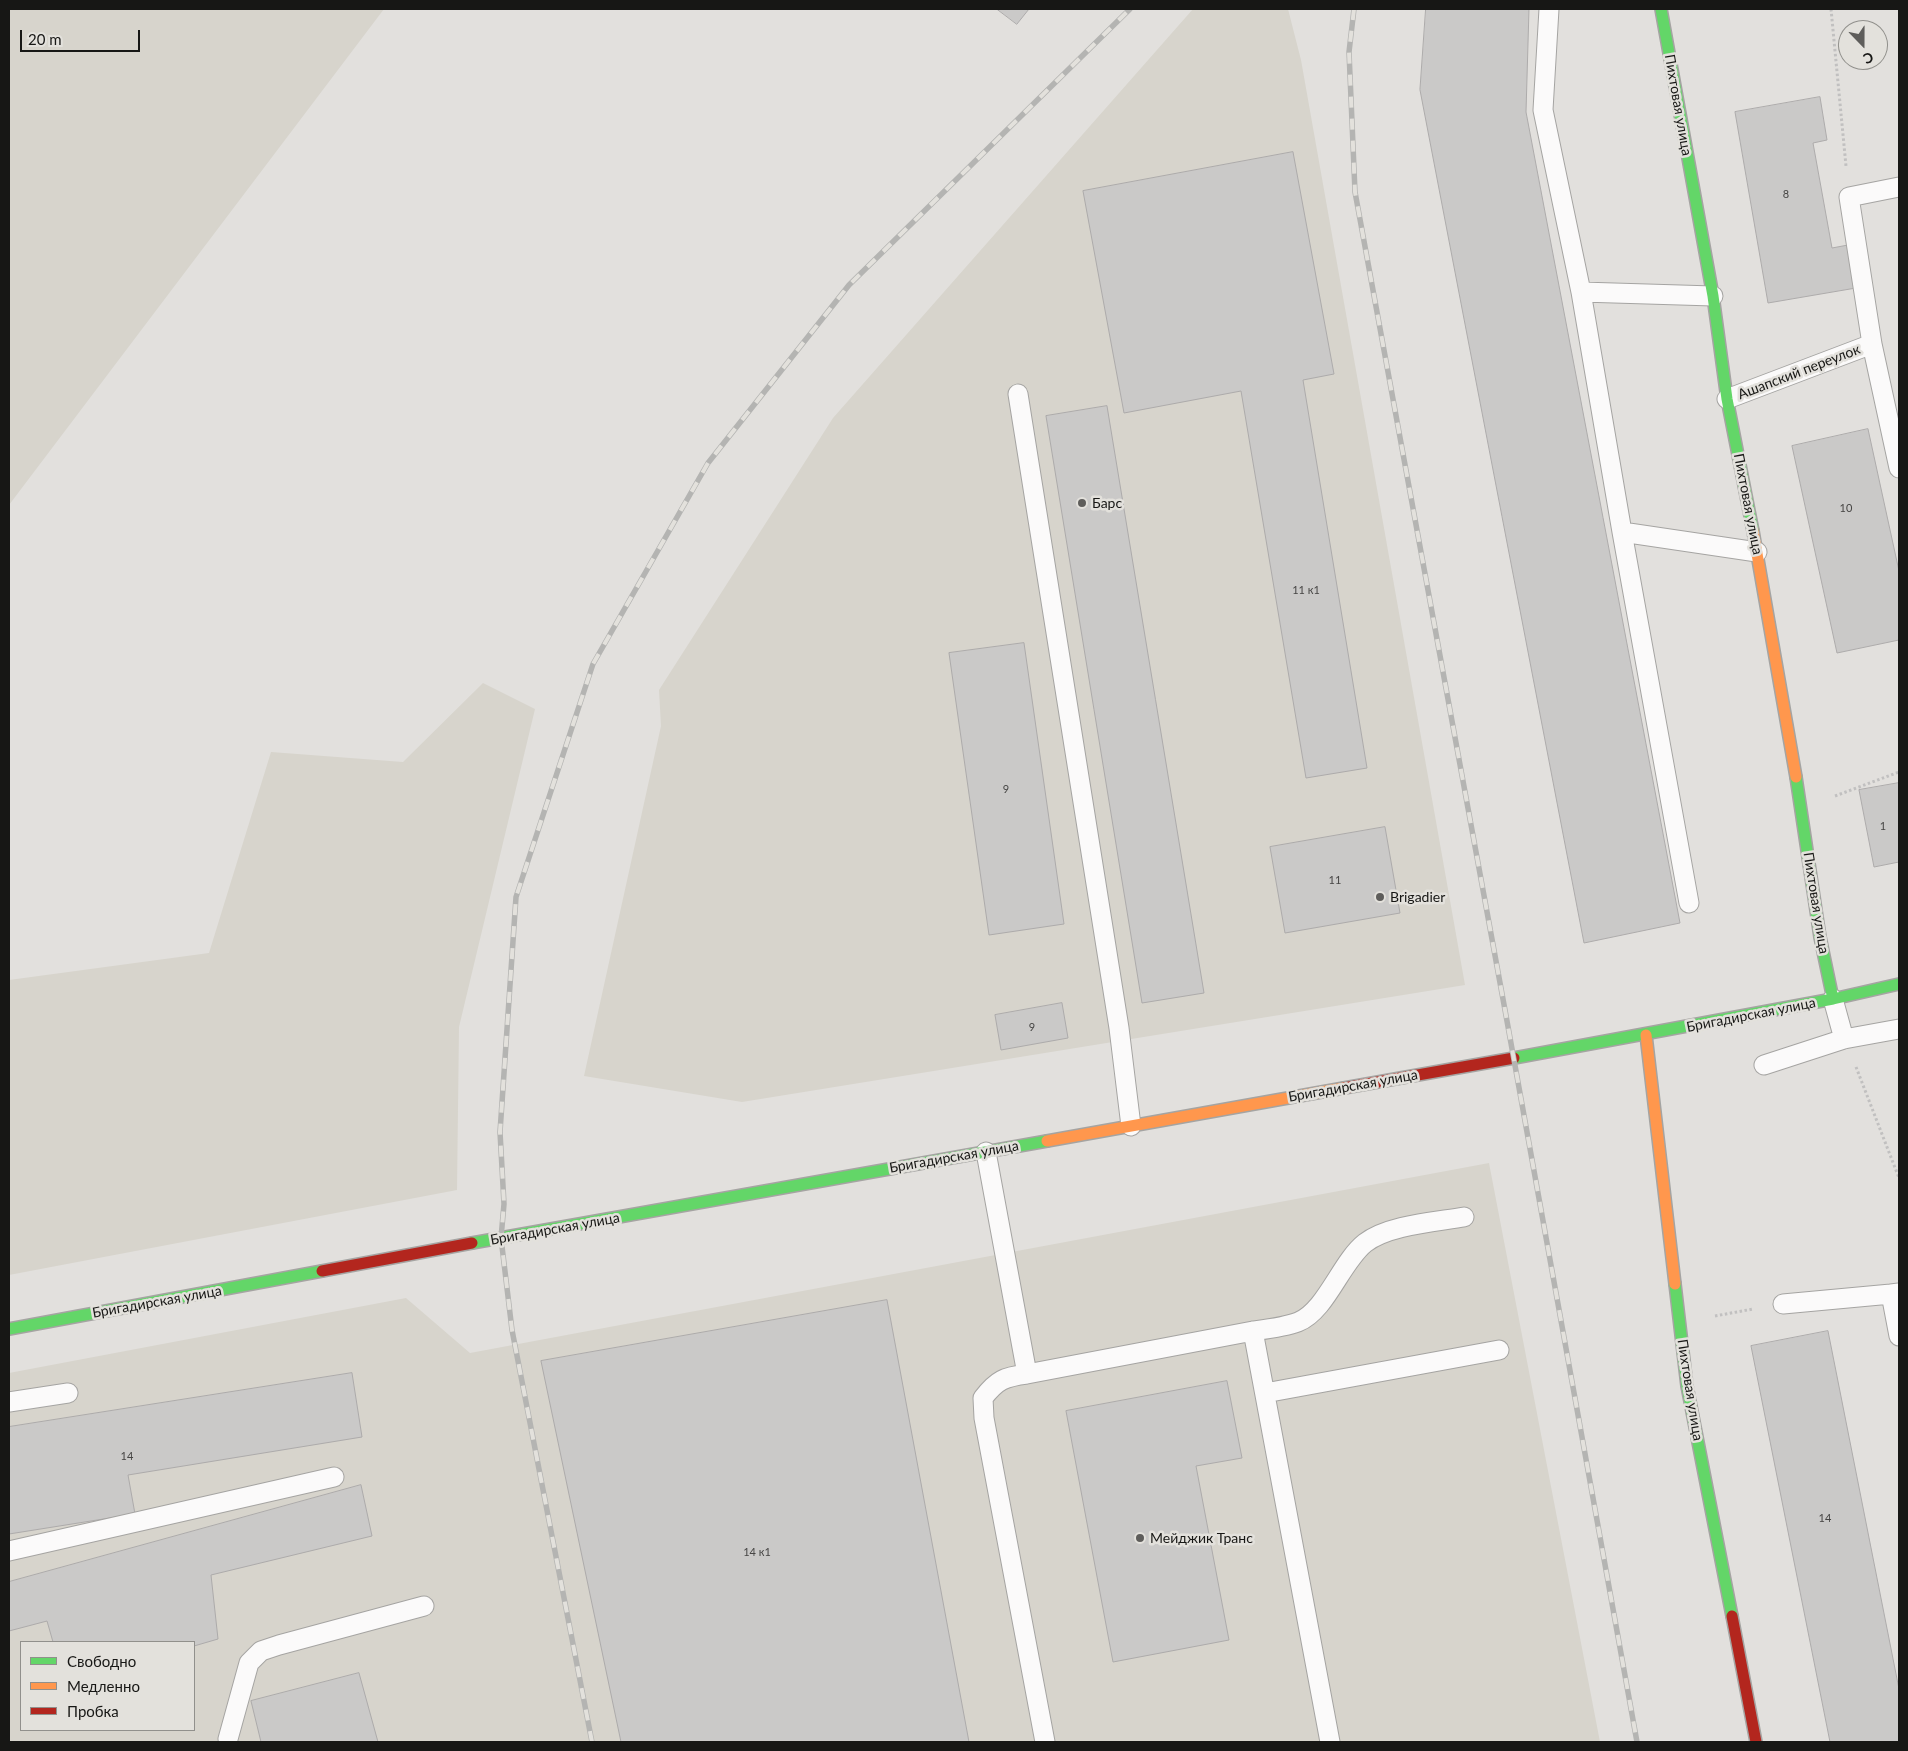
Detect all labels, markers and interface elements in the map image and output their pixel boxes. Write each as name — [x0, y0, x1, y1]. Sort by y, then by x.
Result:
scale bar — [22, 20, 142, 52]
north arrow — [1838, 20, 1888, 70]
text: 20 m — [28, 30, 62, 48]
text: С — [1861, 49, 1876, 68]
street label: Пихтовая улица — [1661, 53, 1695, 157]
house number: 8 — [1783, 187, 1789, 201]
street label: Ашапский переулок — [1735, 341, 1863, 403]
street label: Пихтовая улица — [1730, 452, 1766, 556]
place label: Барс — [1092, 495, 1122, 511]
marker: Барс — [1076, 497, 1088, 509]
house number: 10 — [1840, 501, 1852, 515]
house number: 11 к1 — [1292, 583, 1320, 597]
house number: 9 — [1003, 782, 1009, 796]
house number: 1 — [1880, 819, 1886, 833]
street label: Пихтовая улица — [1800, 851, 1832, 955]
house number: 11 — [1329, 873, 1341, 887]
place label: Brigadier — [1390, 889, 1445, 905]
marker: Brigadier — [1374, 891, 1386, 903]
street label: Бригадирская улица — [1685, 994, 1817, 1036]
house number: 9 — [1029, 1020, 1035, 1034]
street label: Бригадирская улица — [1287, 1066, 1419, 1106]
street label: Бригадирская улица — [888, 1137, 1020, 1177]
street label: Бригадирская улица — [489, 1209, 621, 1249]
street label: Бригадирская улица — [91, 1282, 223, 1322]
street label: Пихтовая улица — [1674, 1338, 1706, 1442]
house number: 14 — [121, 1449, 133, 1463]
house number: 14 — [1819, 1511, 1831, 1525]
place label: Мейджик Транс — [1150, 1530, 1253, 1546]
marker: Мейджик Транс — [1134, 1532, 1146, 1544]
house number: 14 к1 — [743, 1545, 771, 1559]
legend — [20, 1641, 195, 1731]
text: Свободно — [67, 1652, 136, 1670]
text: Медленно — [67, 1677, 140, 1695]
text: Пробка — [67, 1702, 119, 1720]

